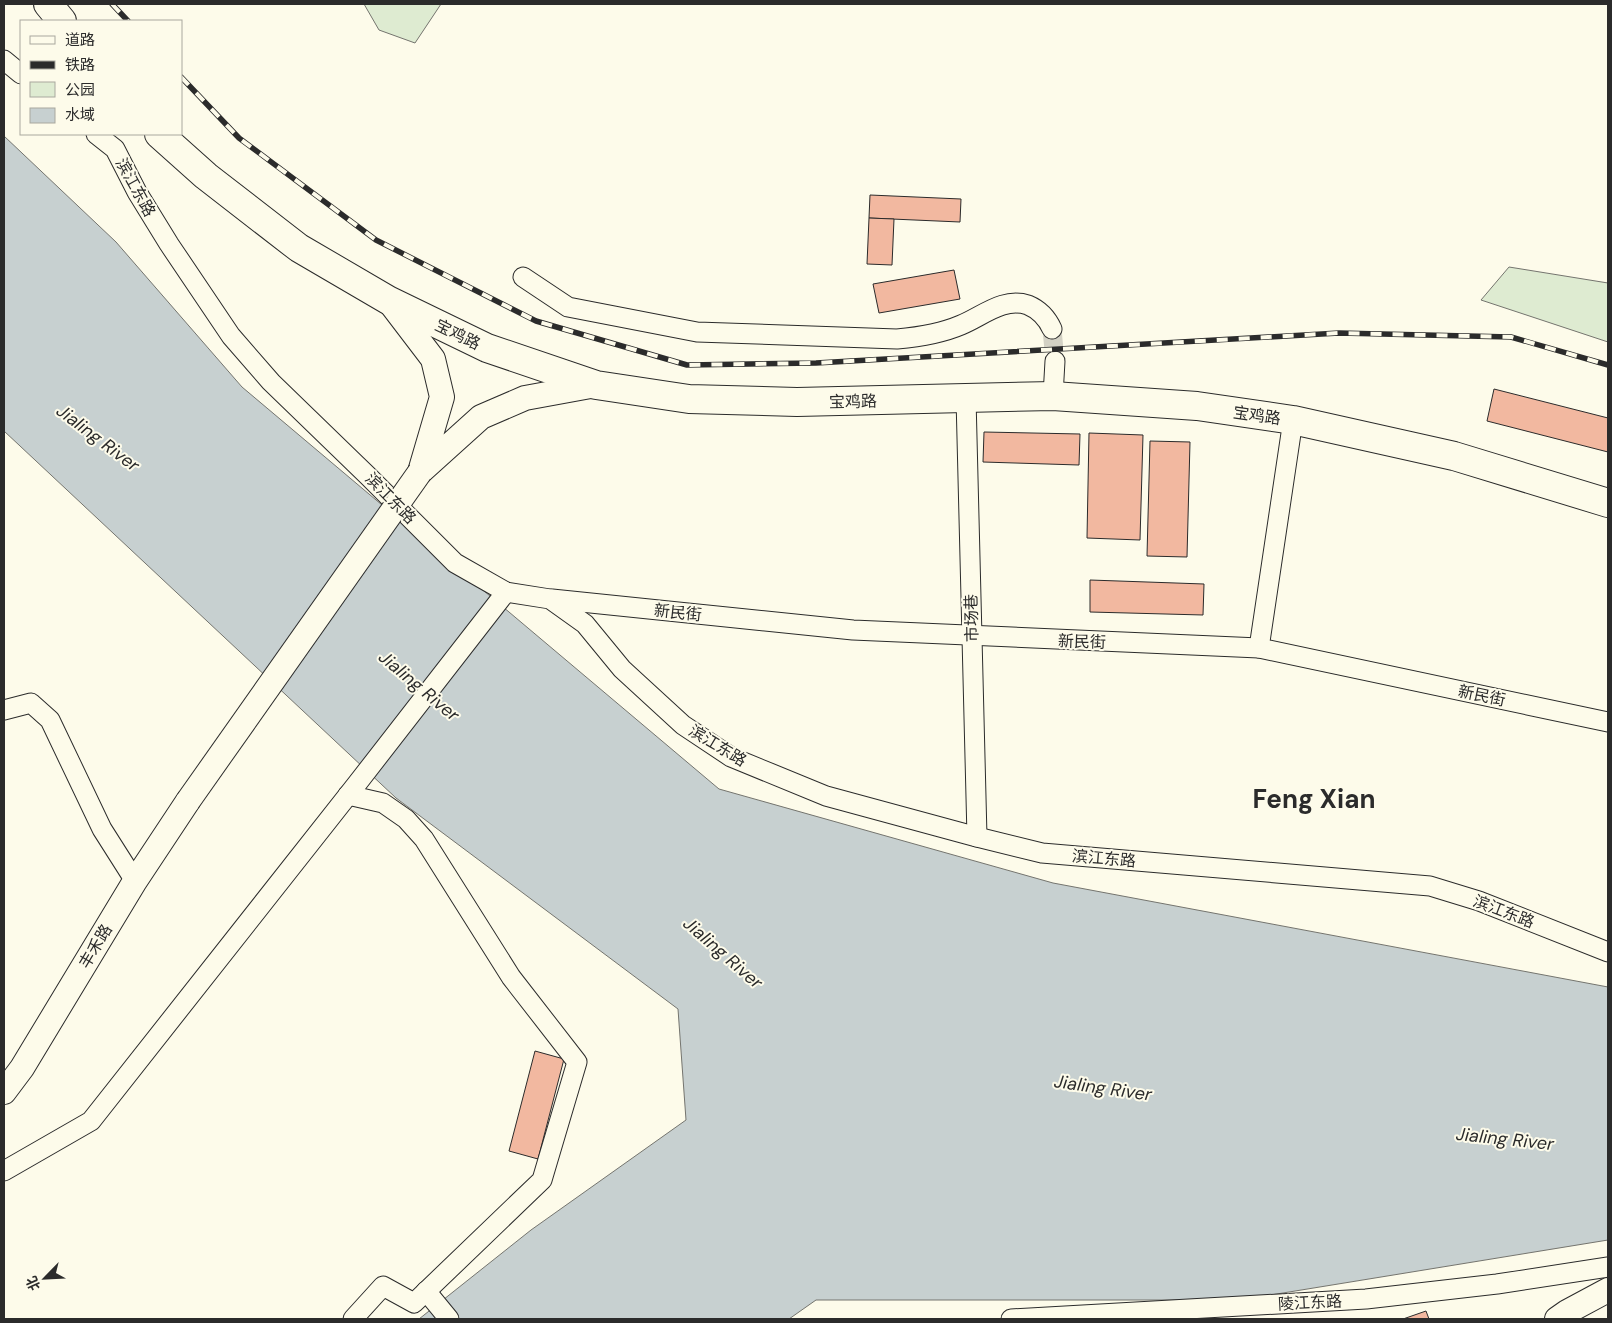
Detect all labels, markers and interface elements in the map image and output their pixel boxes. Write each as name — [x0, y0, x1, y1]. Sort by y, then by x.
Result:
legend — [20, 20, 182, 135]
text: 道路 — [65, 30, 95, 50]
text: 铁路 — [65, 55, 95, 75]
text: 公园 — [65, 80, 95, 100]
text: 水域 — [65, 105, 95, 125]
street label: 滨江东路 — [111, 154, 160, 220]
street label: 宝鸡路 — [432, 314, 484, 354]
street label: 宝鸡路 — [829, 391, 877, 412]
water label: Jialing River — [52, 399, 145, 478]
street label: 宝鸡路 — [1232, 402, 1282, 429]
street label: 滨江东路 — [361, 468, 421, 528]
street label: 市场巷 — [961, 594, 982, 642]
street label: 新民街 — [653, 600, 703, 625]
street label: 新民街 — [1058, 630, 1106, 653]
water label: Jialing River — [374, 645, 465, 728]
street label: 新民街 — [1456, 680, 1508, 711]
street label: 滨江东路 — [685, 720, 751, 771]
district label: Feng Xian — [1253, 782, 1375, 816]
street label: 滨江东路 — [1071, 845, 1137, 872]
street label: 滨江东路 — [1470, 890, 1537, 933]
water label: Jialing River — [678, 912, 769, 995]
street label: 丰禾路 — [74, 920, 117, 972]
water label: Jialing River — [1053, 1069, 1155, 1107]
water label: Jialing River — [1455, 1122, 1556, 1156]
north arrow — [20, 1253, 70, 1303]
text: 北 — [22, 1273, 44, 1293]
street label: 陵江东路 — [1278, 1290, 1343, 1315]

